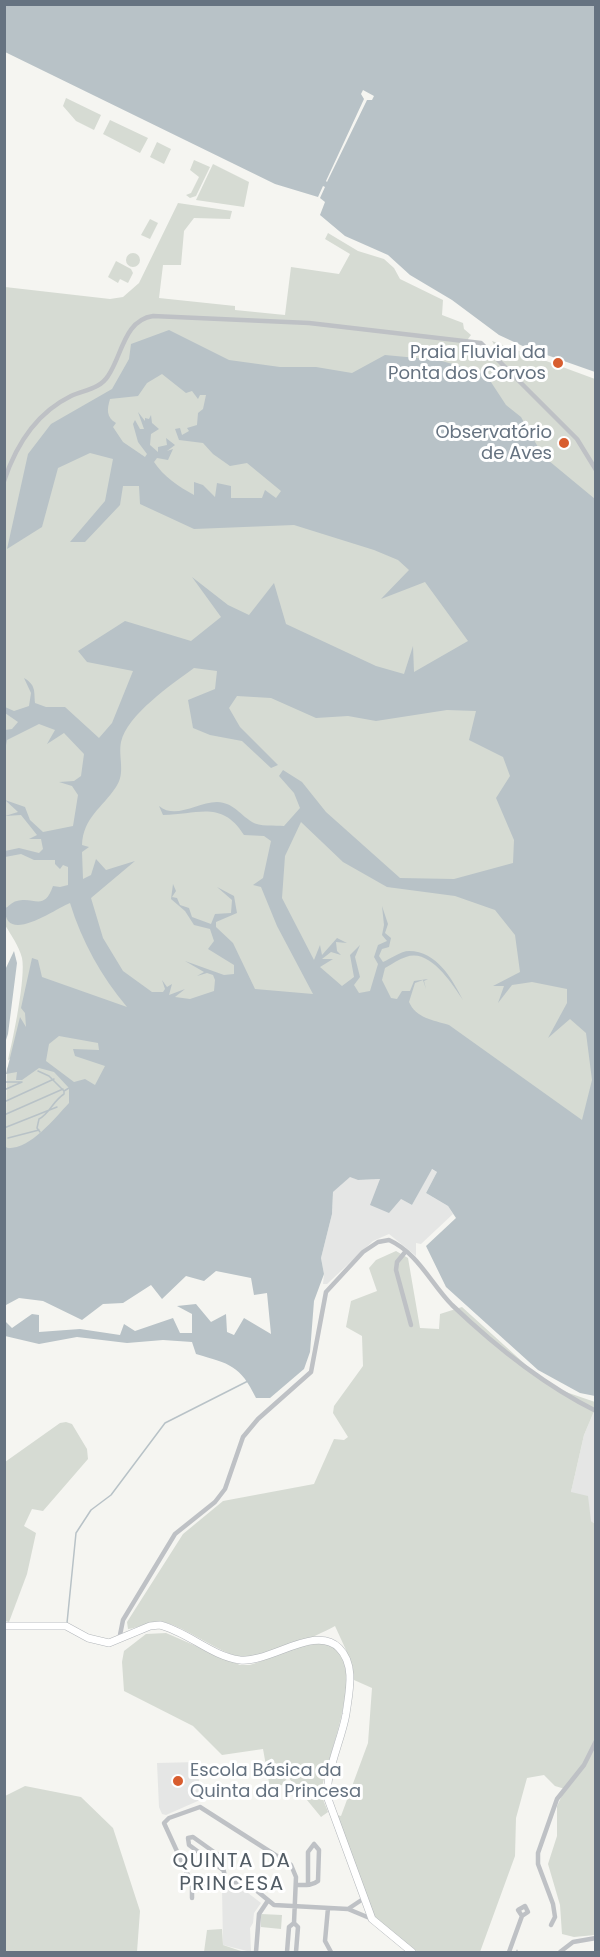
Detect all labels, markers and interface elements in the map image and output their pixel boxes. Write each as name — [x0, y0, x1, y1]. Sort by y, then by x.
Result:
place label: Praia Fluvial da Ponta dos Corvos — [388, 342, 546, 385]
marker: Praia Fluvial da Ponta dos Corvos — [551, 356, 565, 370]
place label: Observatório de Aves — [435, 422, 552, 464]
marker: Observatório de Aves — [557, 436, 571, 450]
place label: Escola Básica da Quinta da Princesa — [190, 1760, 361, 1802]
marker: Escola Básica da Quinta da Princesa — [171, 1774, 185, 1788]
district label: QUINTA DA PRINCESA — [173, 1850, 291, 1897]

